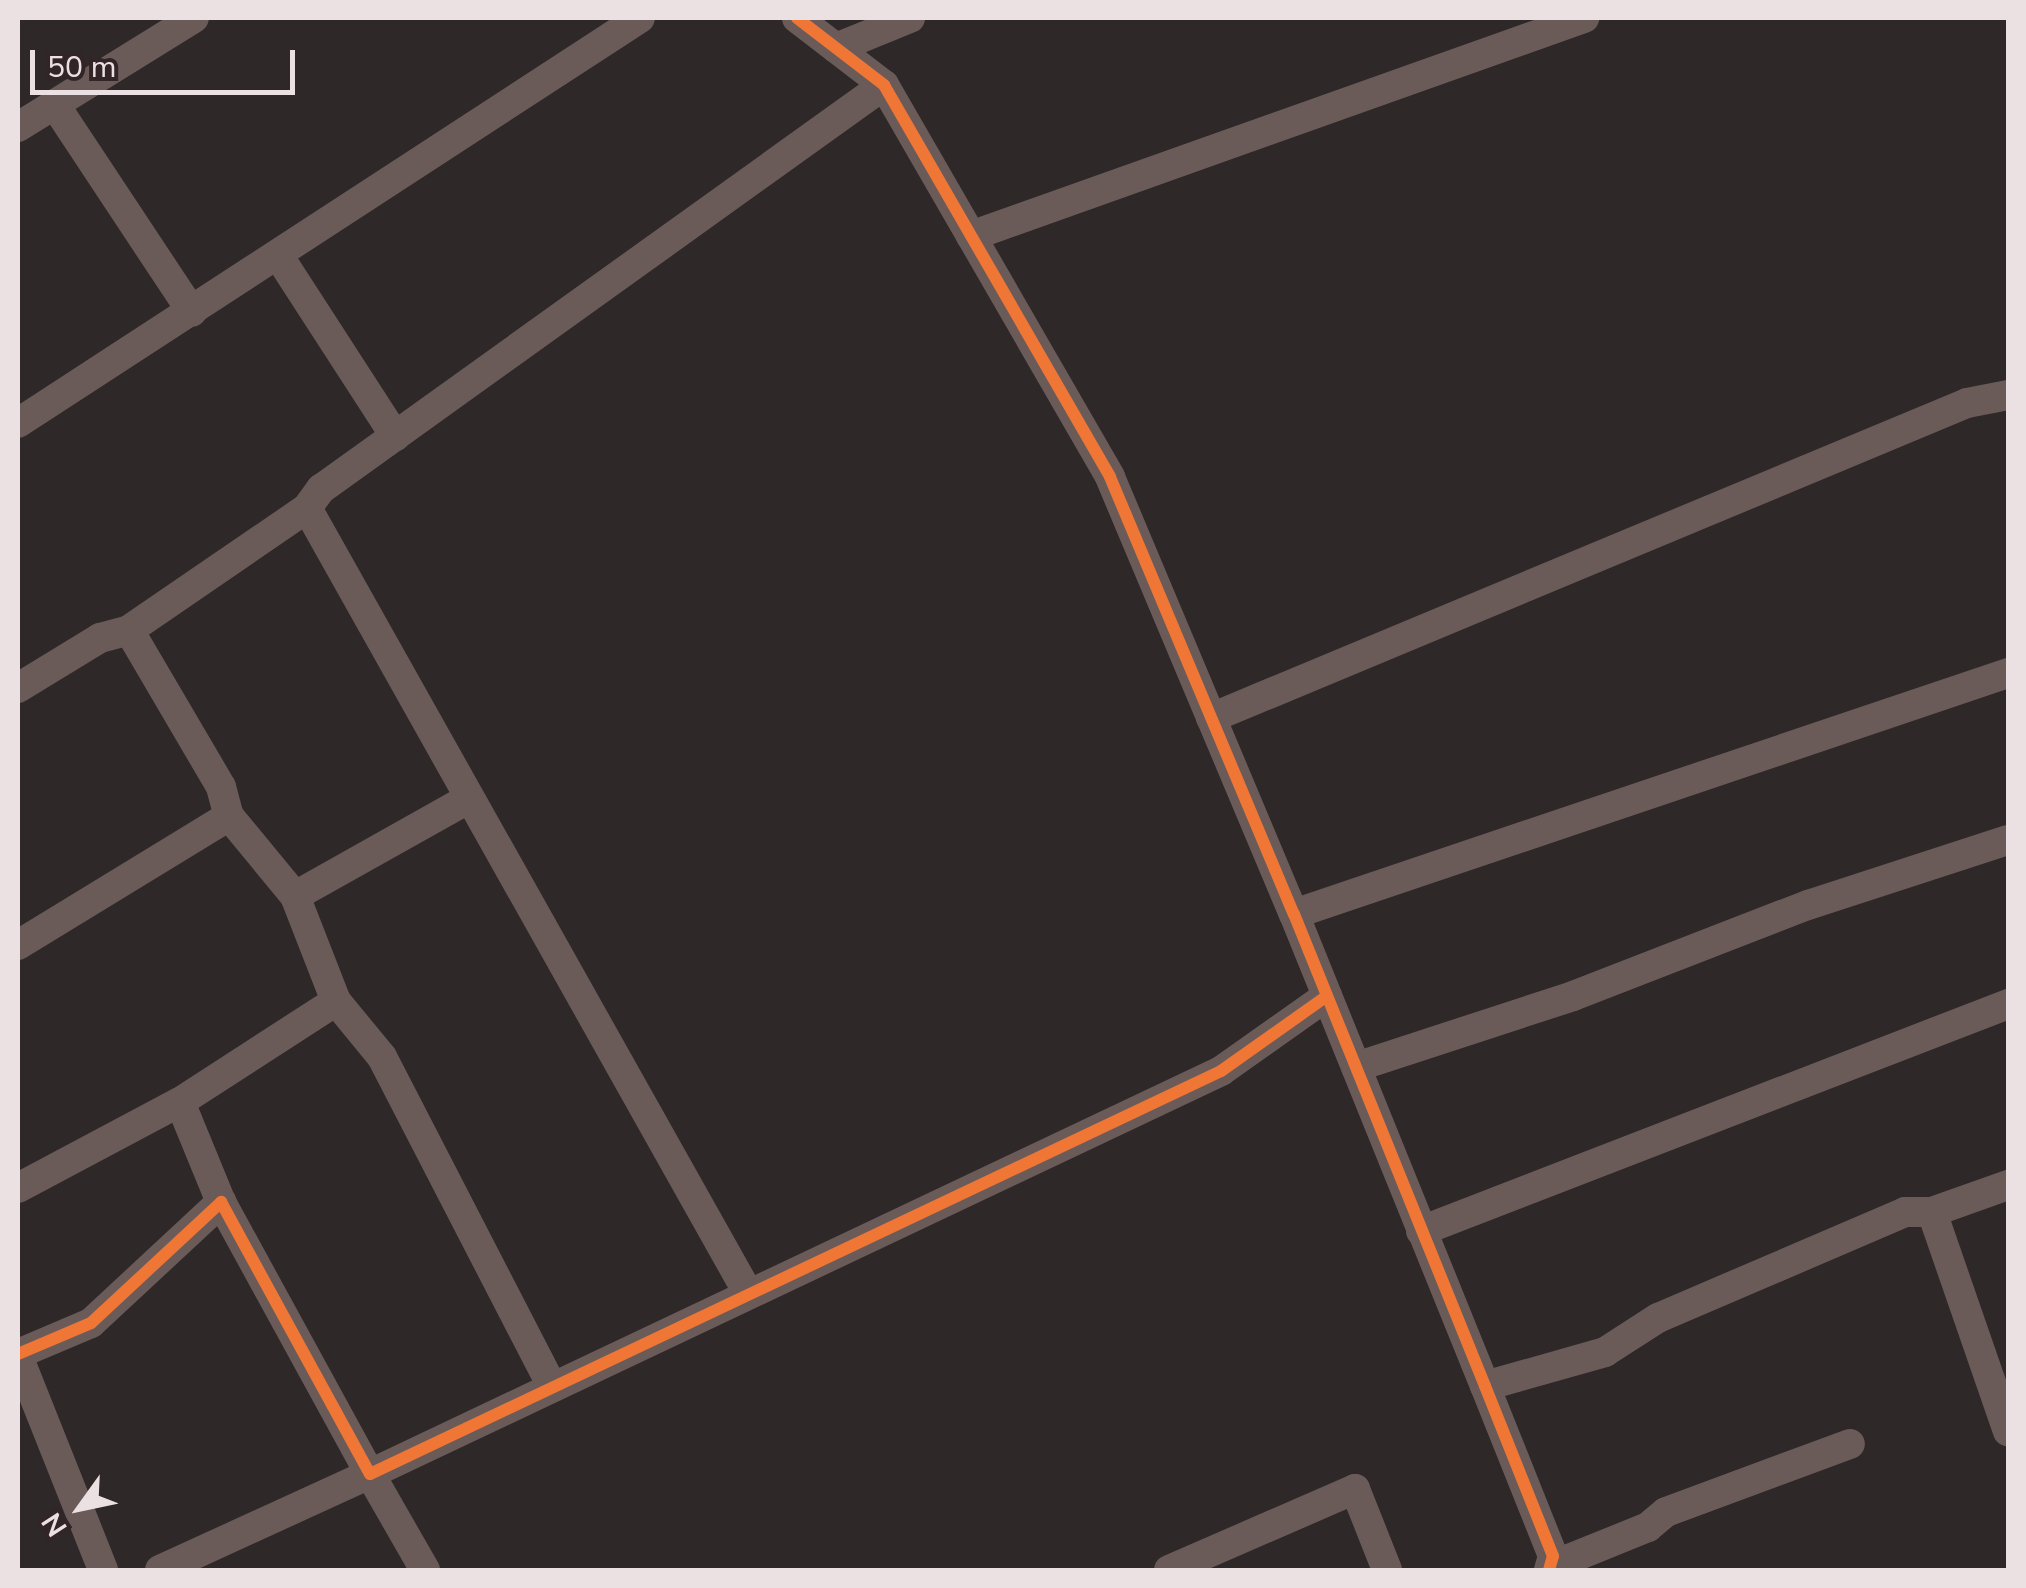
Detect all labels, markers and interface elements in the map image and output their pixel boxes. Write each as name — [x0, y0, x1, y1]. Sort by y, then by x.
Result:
scale bar — [35, 30, 300, 92]
text: 50 m — [47, 47, 116, 88]
north arrow — [30, 1458, 130, 1558]
text: N — [33, 1505, 76, 1543]

